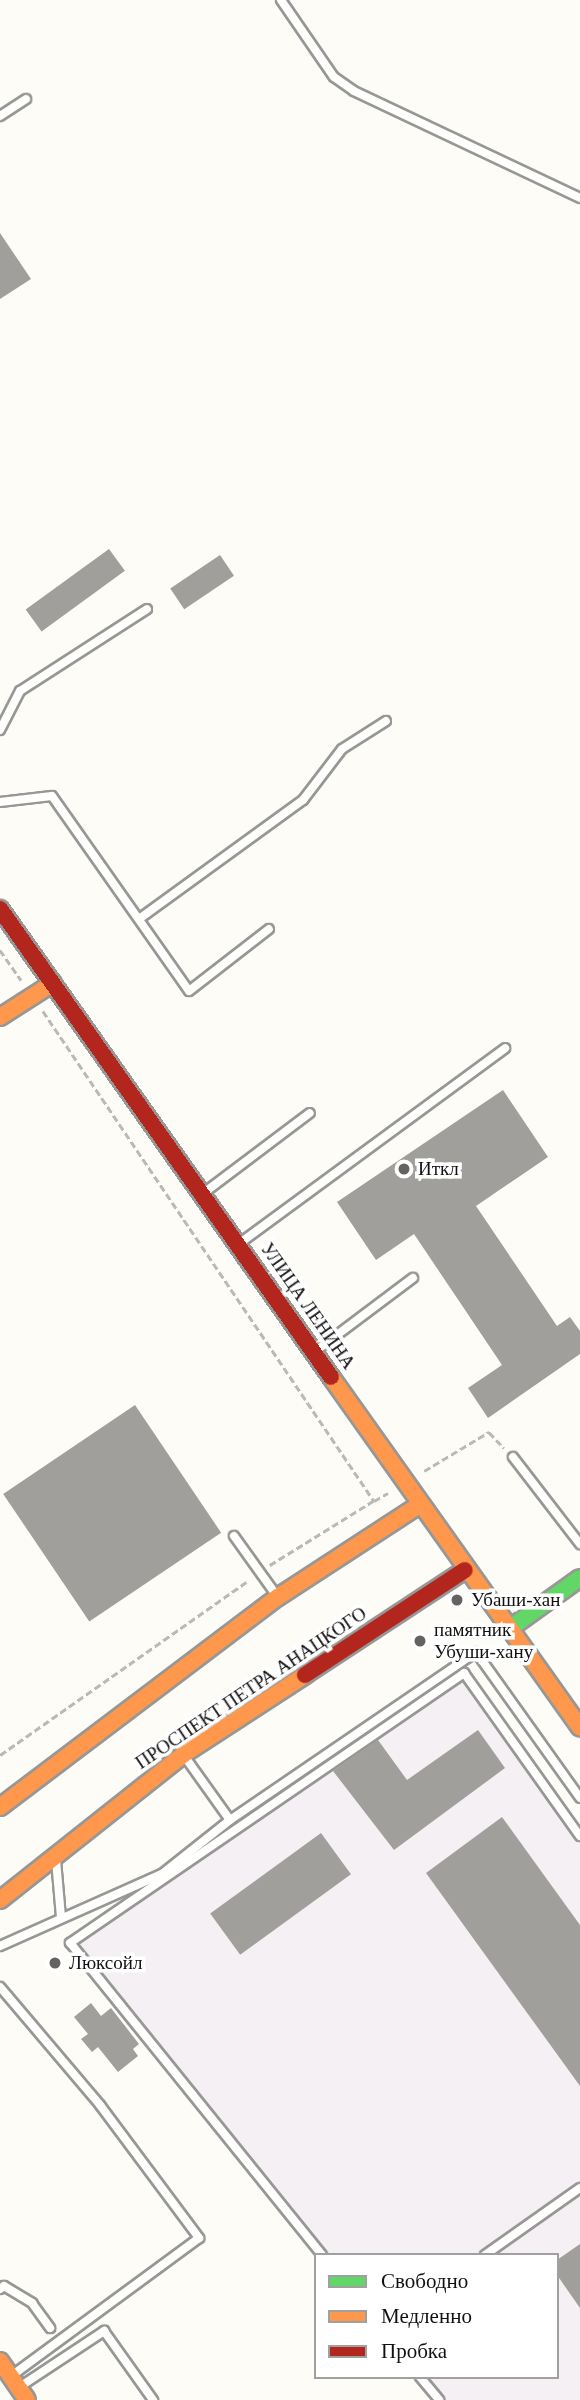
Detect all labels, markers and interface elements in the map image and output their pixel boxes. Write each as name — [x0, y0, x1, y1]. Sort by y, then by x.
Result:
place label: Иткл — [418, 1158, 459, 1180]
marker: Иткл — [396, 1161, 412, 1177]
street label: УЛИЦА ЛЕНИНА — [256, 1238, 360, 1374]
place label: Убаши-хан — [471, 1589, 560, 1611]
marker: Убаши-хан — [449, 1592, 465, 1608]
street label: ПРОСПЕКТ ПЕТРА АНАЦКОГО — [131, 1602, 371, 1774]
place label: памятник Убуши-хану — [434, 1619, 533, 1663]
marker: памятник Убуши-хану — [412, 1633, 428, 1649]
place label: Люксойл — [69, 1952, 142, 1974]
marker: Люксойл — [47, 1955, 63, 1971]
legend — [314, 2253, 559, 2379]
text: Свободно — [381, 2269, 468, 2293]
text: Медленно — [381, 2304, 472, 2328]
text: Пробка — [381, 2339, 447, 2363]

